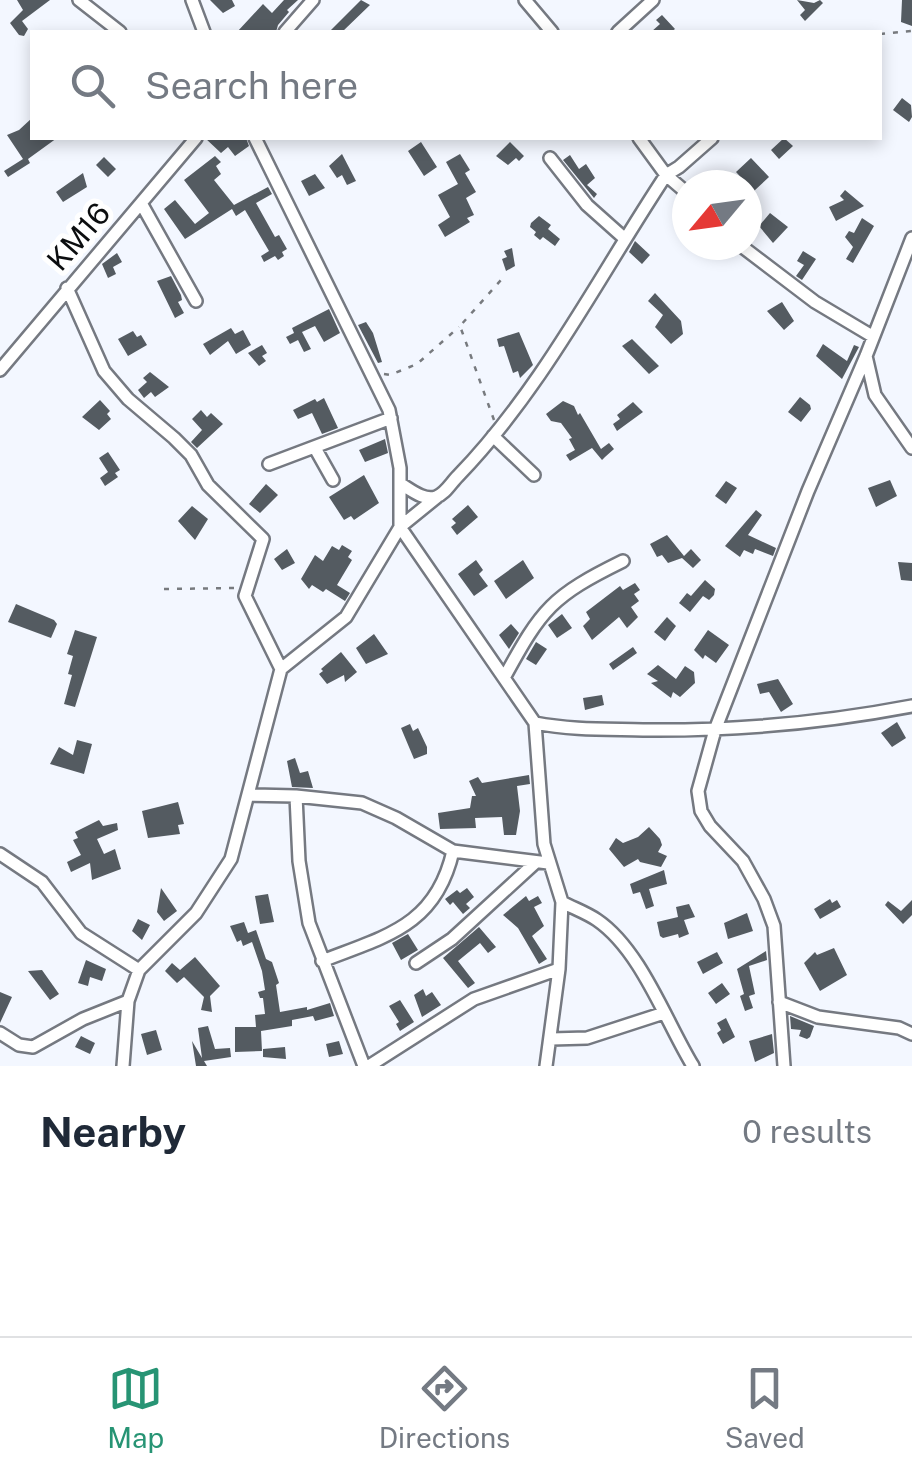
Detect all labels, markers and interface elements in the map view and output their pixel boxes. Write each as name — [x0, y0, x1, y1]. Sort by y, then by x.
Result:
search box — [30, 30, 882, 140]
icon: search — [65, 58, 120, 113]
text: Search here — [145, 63, 358, 108]
north arrow — [672, 170, 762, 260]
street label: KM16 — [39, 195, 117, 278]
text: Nearby — [40, 1107, 186, 1156]
text: 0 results — [742, 1113, 872, 1150]
tab: Map — [107, 1361, 164, 1454]
tab: Directions — [379, 1361, 510, 1454]
tab: Saved — [725, 1361, 805, 1454]

